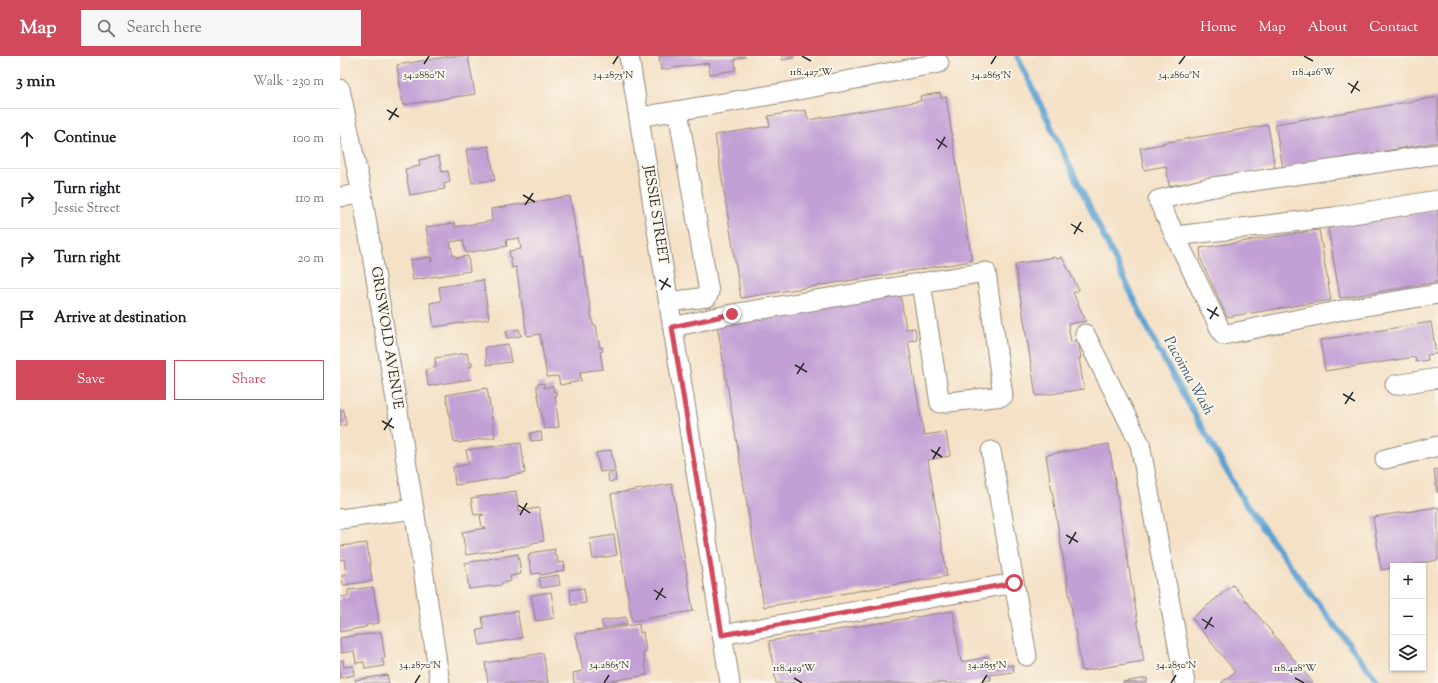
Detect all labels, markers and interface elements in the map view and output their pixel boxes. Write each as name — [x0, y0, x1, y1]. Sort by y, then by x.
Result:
search box — [81, 10, 361, 46]
text: Map — [20, 15, 57, 42]
icon: search — [95, 17, 117, 39]
text: Search here — [127, 18, 202, 39]
text: Home — [1200, 18, 1237, 38]
text: Map — [1259, 18, 1286, 38]
text: About — [1308, 18, 1347, 38]
text: Contact — [1369, 18, 1418, 38]
text: 118.427°W — [790, 65, 832, 80]
text: 118.426°W — [1292, 65, 1334, 80]
text: 34.2880°N — [403, 68, 445, 83]
text: 34.2875°N — [593, 68, 633, 83]
text: 34.2865°N — [971, 68, 1011, 83]
text: 34.2860°N — [1158, 68, 1200, 83]
text: 3 min — [16, 70, 55, 94]
text: Walk · 230 m — [253, 73, 324, 91]
icon: ahead — [16, 128, 38, 150]
text: Continue — [54, 128, 116, 149]
text: 100 m — [292, 130, 324, 148]
street label: JESSIE STREET — [637, 163, 673, 266]
text: Turn right — [54, 179, 120, 200]
icon: right — [16, 188, 38, 210]
text: 110 m — [295, 190, 324, 208]
text: Jessie Street — [54, 200, 120, 218]
icon: right — [16, 248, 38, 270]
text: Turn right — [54, 248, 120, 269]
text: 20 m — [298, 250, 324, 268]
street label: GRISWOLD AVENUE — [365, 265, 407, 411]
route end — [723, 305, 741, 323]
icon: arrive — [16, 308, 38, 330]
text: Arrive at destination — [54, 308, 187, 329]
water label: Pacoima Wash — [1158, 333, 1219, 420]
button: Save — [16, 360, 166, 400]
button: Share — [174, 360, 324, 400]
map controls — [1390, 563, 1426, 671]
button: + — [1390, 563, 1426, 599]
route start — [1005, 574, 1023, 592]
button: − — [1390, 599, 1426, 635]
button: layers — [1390, 635, 1426, 671]
text: 34.2870°N — [399, 658, 441, 673]
text: 34.2865°N — [589, 658, 629, 673]
text: 34.2855°N — [968, 658, 1006, 673]
text: 34.2850°N — [1156, 658, 1196, 673]
text: 118.429°W — [773, 661, 815, 676]
text: 118.428°W — [1274, 661, 1316, 676]

